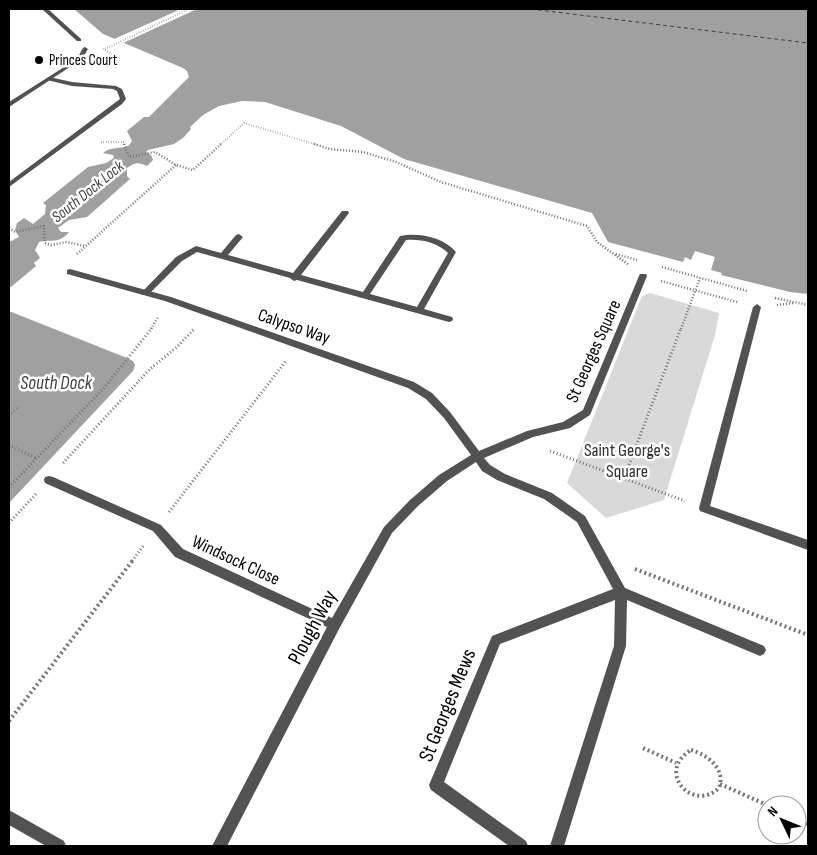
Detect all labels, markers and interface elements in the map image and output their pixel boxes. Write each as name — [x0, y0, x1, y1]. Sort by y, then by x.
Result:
place label: Princes Court — [49, 51, 118, 70]
marker: Princes Court — [33, 54, 45, 66]
water label: South Dock Lock — [48, 157, 129, 227]
street label: St Georges Square — [562, 297, 625, 406]
street label: Calypso Way — [255, 304, 333, 349]
water label: South Dock — [20, 372, 93, 395]
park label: Saint George's Square — [584, 440, 670, 482]
street label: Windsock Close — [189, 531, 283, 590]
street label: Plough Way — [283, 586, 342, 668]
street label: St Georges Mews — [413, 645, 481, 765]
north arrow — [757, 795, 807, 845]
text: N — [764, 803, 782, 820]

